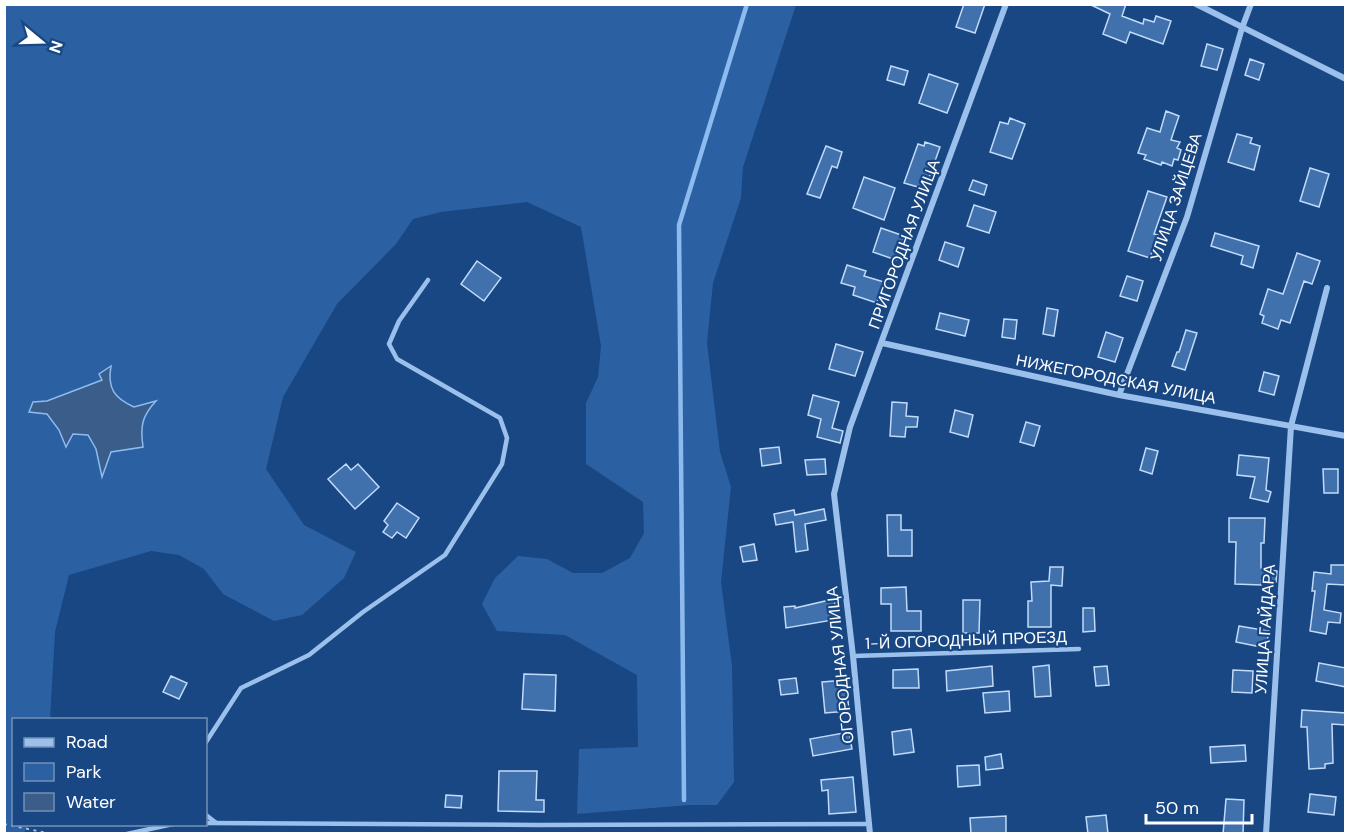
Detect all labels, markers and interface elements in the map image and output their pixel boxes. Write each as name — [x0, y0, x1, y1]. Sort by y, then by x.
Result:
north arrow — [12, 12, 72, 72]
text: N — [44, 38, 68, 56]
street label: УЛИЦА ЗАЙЦЕВА — [1145, 130, 1207, 264]
street label: ПРИГОРОДНАЯ УЛИЦА — [863, 156, 945, 332]
street label: НИЖЕГОРОДСКАЯ УЛИЦА — [1014, 349, 1218, 409]
street label: УЛИЦА ГАЙДАРА — [1250, 563, 1280, 695]
street label: ОГОРОДНАЯ УЛИЦА — [821, 585, 859, 745]
street label: 1-Й ОГОРОДНЫЙ ПРОЕЗД — [865, 626, 1067, 654]
legend — [12, 718, 207, 826]
text: Road — [66, 730, 108, 754]
text: Park — [66, 760, 102, 784]
scale bar — [1146, 787, 1252, 825]
text: Water — [66, 790, 116, 814]
text: 50 m — [1155, 796, 1199, 820]

